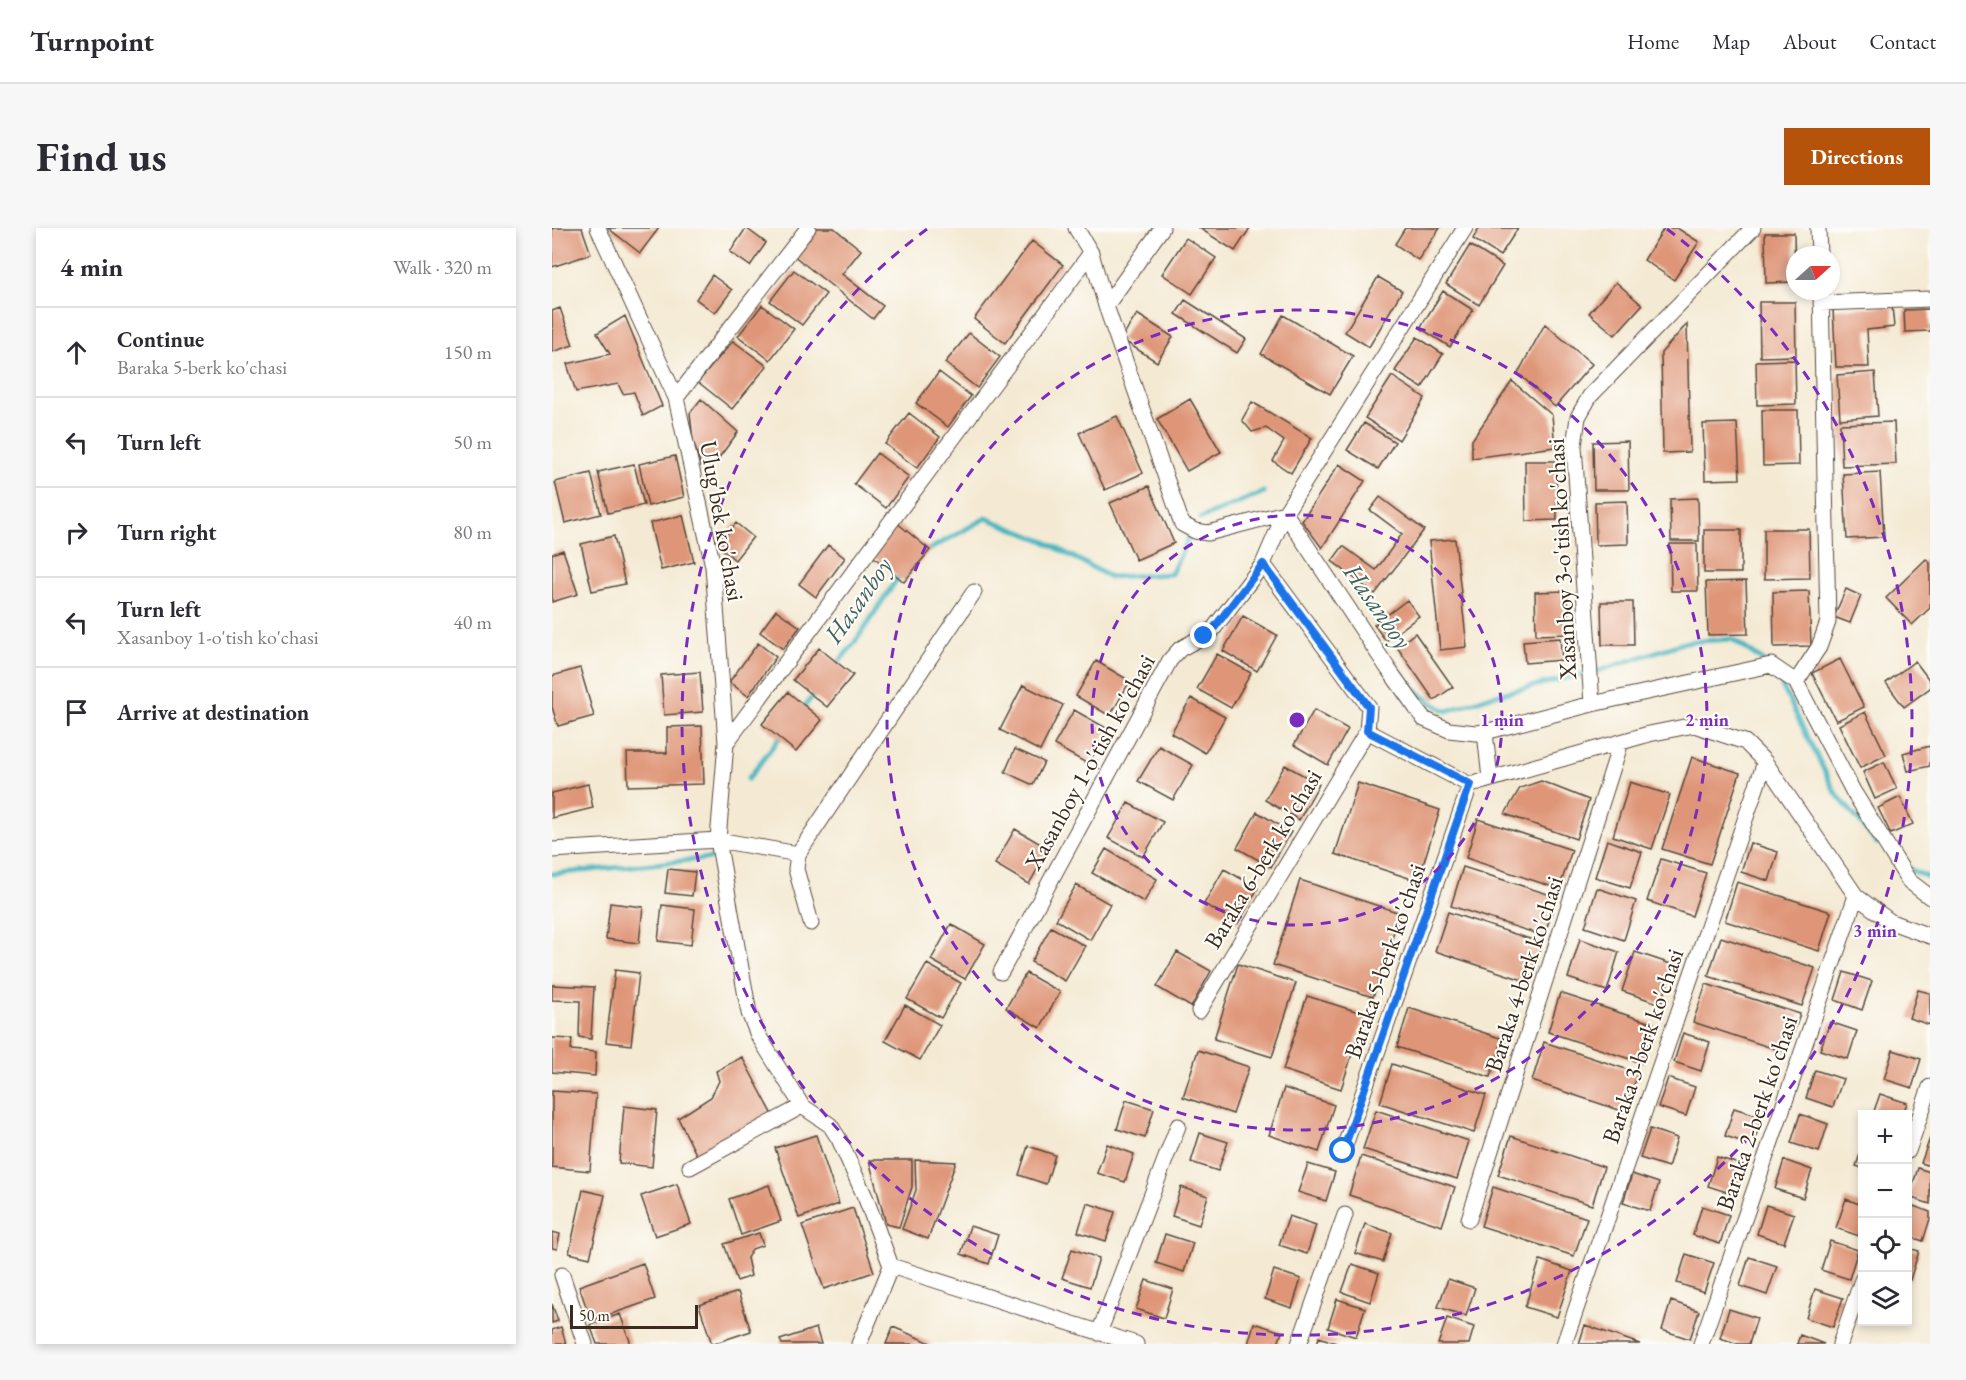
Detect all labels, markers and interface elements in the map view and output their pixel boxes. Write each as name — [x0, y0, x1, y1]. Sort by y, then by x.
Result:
text: Turnpoint — [30, 23, 154, 59]
text: Home — [1627, 28, 1679, 55]
text: Map — [1712, 28, 1750, 55]
text: About — [1783, 28, 1836, 55]
text: Contact — [1869, 28, 1936, 55]
button: Directions — [1784, 128, 1930, 185]
text: Find us — [36, 129, 167, 184]
north arrow — [1786, 246, 1840, 300]
text: 4 min — [60, 250, 123, 284]
text: Walk · 320 m — [393, 254, 492, 280]
text: Continue — [117, 325, 204, 354]
icon: ahead — [60, 336, 93, 369]
text: 150 m — [444, 339, 492, 365]
text: Baraka 5-berk ko'chasi — [117, 354, 287, 380]
icon: left — [60, 426, 93, 459]
text: Turn left — [117, 428, 201, 457]
text: 50 m — [453, 429, 492, 455]
street label: Xasanboy 3-o'tish ko'chasi — [1540, 437, 1583, 682]
street label: Ulug'bek ko'chasi — [693, 438, 752, 604]
icon: right — [60, 516, 93, 549]
text: Turn right — [117, 518, 216, 547]
text: 80 m — [453, 519, 492, 545]
water label: Hasanboy — [816, 550, 900, 650]
water label: Hasanboy — [1336, 556, 1420, 656]
text: Turn left — [117, 595, 201, 624]
icon: left — [60, 606, 93, 639]
text: 40 m — [453, 609, 492, 635]
route end — [1190, 622, 1216, 648]
text: Xasanboy 1-o'tish ko'chasi — [117, 624, 319, 650]
street label: Xasanboy 1-o'tish ko'chasi — [1017, 648, 1162, 876]
icon: arrive — [60, 696, 93, 729]
text: Arrive at destination — [117, 698, 309, 727]
text: 1 min — [1480, 708, 1524, 731]
text: 2 min — [1685, 708, 1729, 731]
centre of rings — [1287, 710, 1307, 730]
street label: Baraka 6-berk ko'chasi — [1197, 763, 1328, 954]
street label: Baraka 5-berk ko'chasi — [1337, 859, 1432, 1062]
street label: Baraka 4-berk ko'chasi — [1477, 872, 1570, 1076]
text: 3 min — [1853, 919, 1897, 942]
street label: Baraka 3-berk ko'chasi — [1595, 944, 1690, 1147]
street label: Baraka 2-berk ko'chasi — [1709, 1011, 1804, 1214]
map controls — [1858, 1110, 1912, 1326]
button: + — [1858, 1110, 1912, 1164]
route start — [1329, 1137, 1355, 1163]
button: − — [1858, 1164, 1912, 1218]
button: locate — [1858, 1218, 1912, 1272]
button: layers — [1858, 1272, 1912, 1326]
scale bar — [570, 1302, 698, 1330]
text: 50 m — [579, 1305, 610, 1326]

